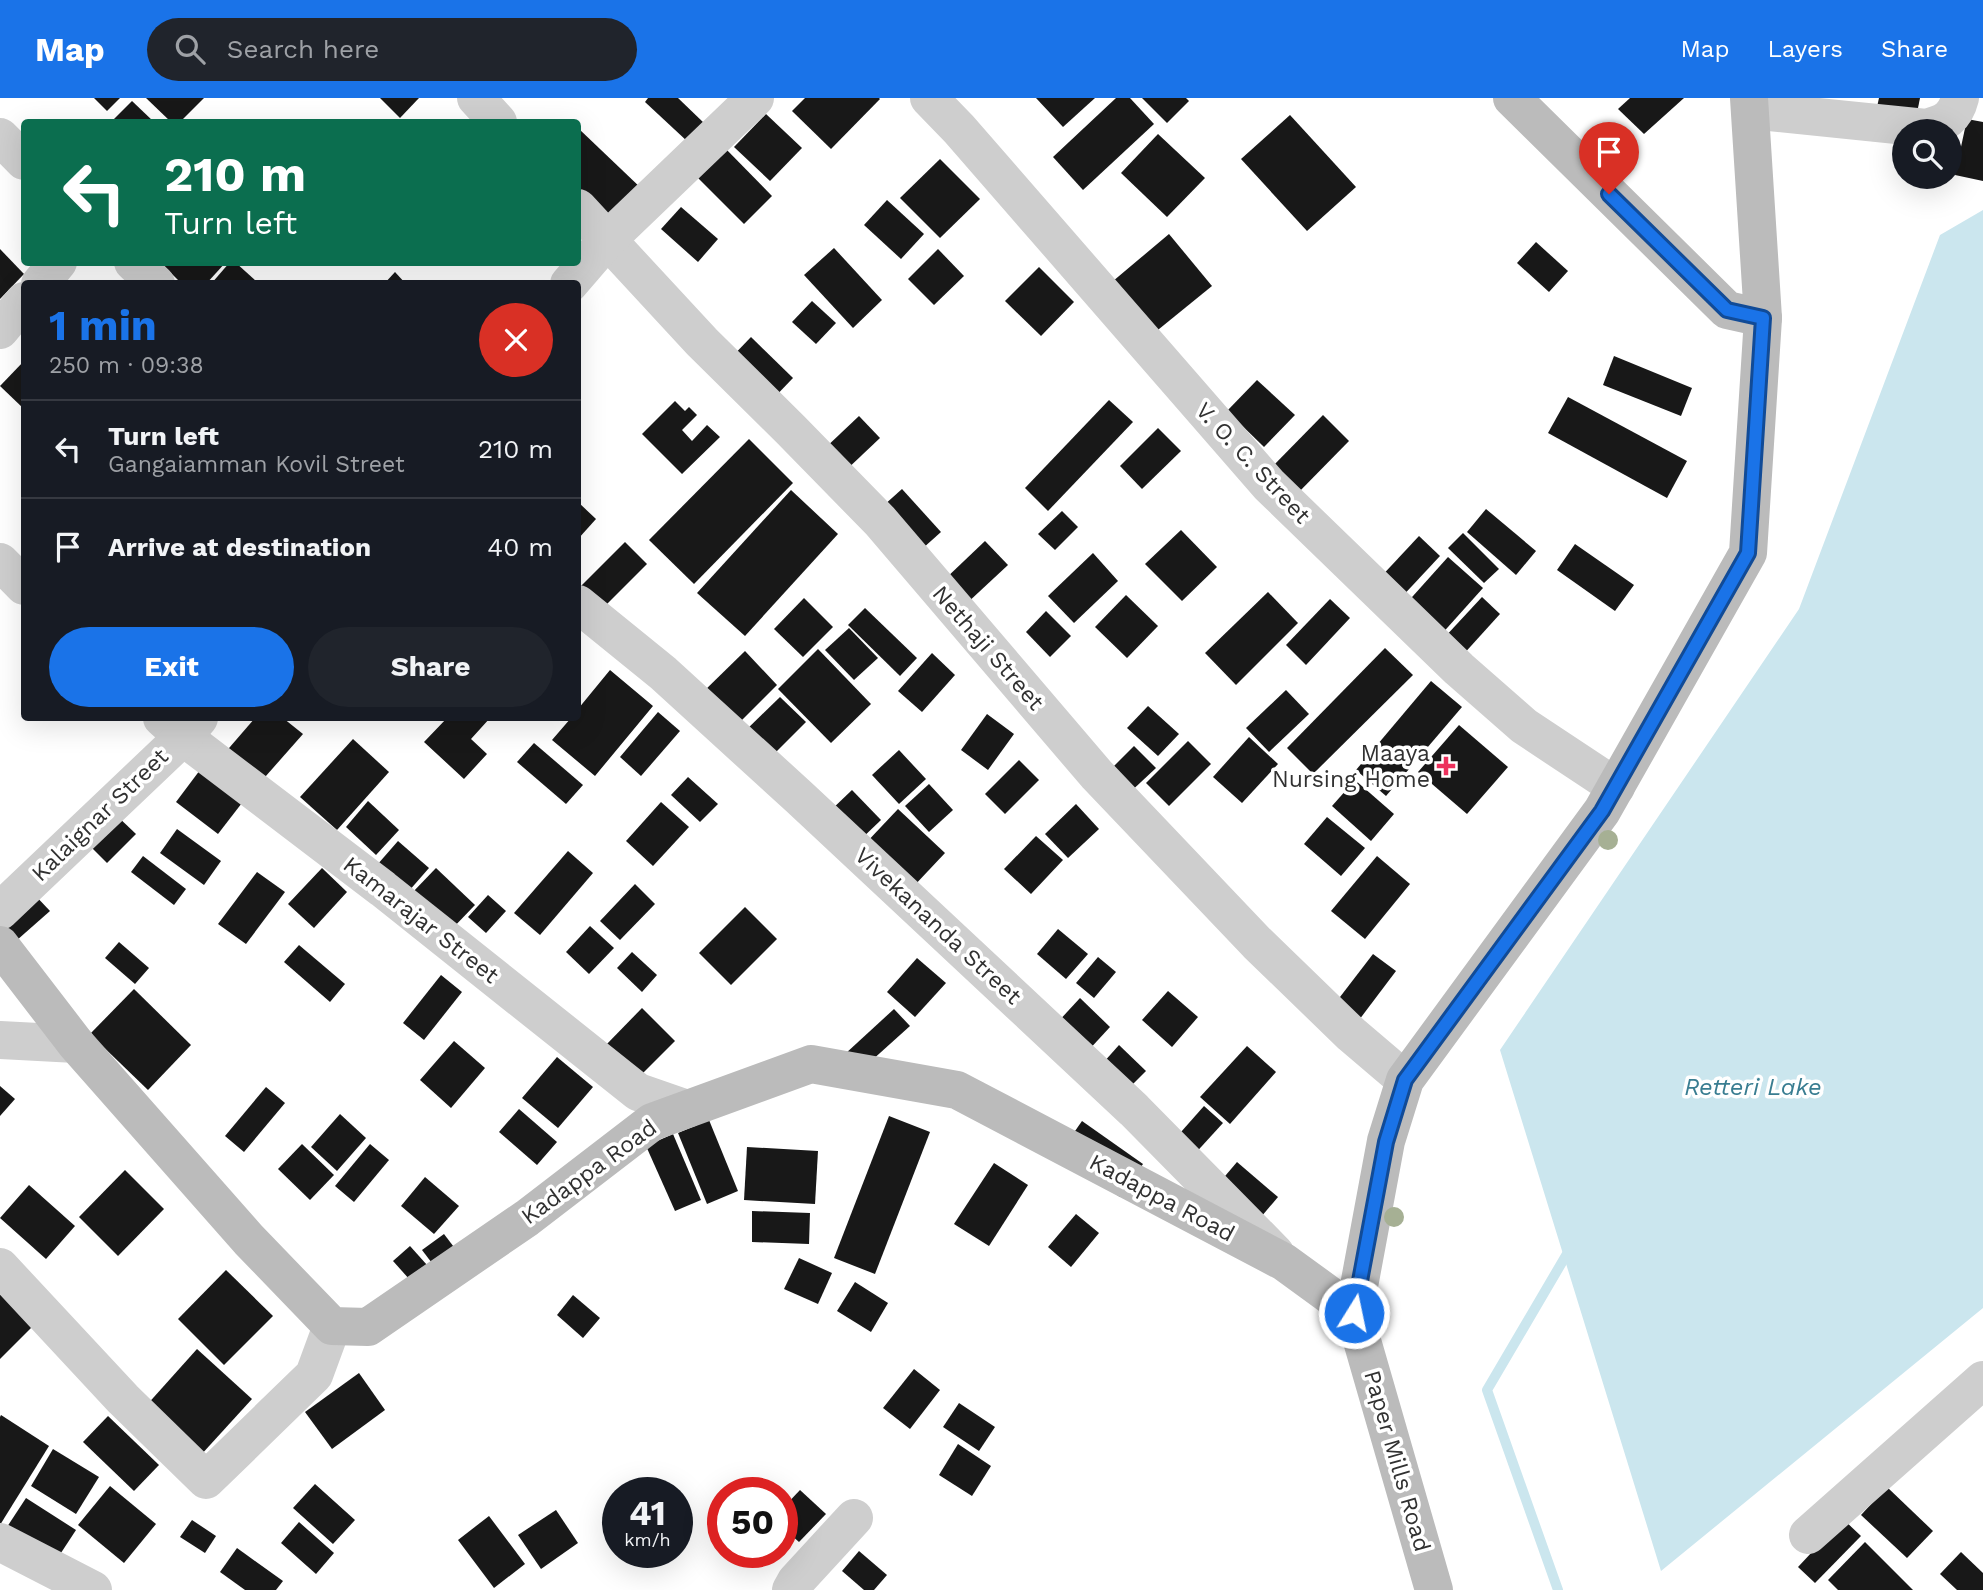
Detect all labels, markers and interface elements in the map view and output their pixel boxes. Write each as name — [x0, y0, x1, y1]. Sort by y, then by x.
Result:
search box — [147, 18, 637, 81]
text: Map — [35, 30, 105, 69]
icon: search — [171, 30, 209, 68]
text: Search here — [227, 34, 379, 64]
text: Map — [1681, 35, 1729, 63]
text: Layers — [1767, 35, 1843, 63]
text: Share — [1881, 35, 1948, 63]
map controls — [1892, 119, 1962, 189]
button: search — [1892, 119, 1962, 189]
pin — [1579, 122, 1639, 194]
icon: arrive — [1590, 133, 1628, 171]
text: 210 m — [164, 145, 306, 203]
icon: left — [49, 147, 140, 238]
text: Turn left — [164, 204, 297, 242]
text: 1 min — [49, 301, 157, 350]
button: close — [479, 303, 553, 377]
text: 250 m · 09:38 — [49, 352, 204, 379]
street label: V. O. C. Street — [1190, 397, 1316, 529]
text: Turn left — [108, 421, 219, 451]
icon: left — [49, 430, 87, 468]
text: 210 m — [478, 434, 553, 464]
text: Gangaiamman Kovil Street — [108, 451, 405, 478]
icon: arrive — [49, 528, 87, 566]
text: Arrive at destination — [108, 532, 371, 562]
text: 40 m — [487, 532, 553, 562]
street label: Nethaji Street — [927, 580, 1050, 716]
button: Exit — [49, 627, 294, 707]
button: Share — [308, 627, 553, 707]
place label: Maaya Nursing Home — [1272, 740, 1430, 793]
street label: Kalaignar Street — [26, 743, 174, 887]
marker: Maaya Nursing Home — [1436, 756, 1456, 776]
street label: Vivekananda Street — [849, 842, 1027, 1010]
street label: Kamarajar Street — [338, 851, 504, 989]
water label: Retteri Lake — [1684, 1073, 1822, 1101]
street label: Kadappa Road — [516, 1114, 662, 1230]
street label: Kadappa Road — [1085, 1148, 1239, 1248]
position arrow — [1317, 1276, 1391, 1350]
street label: Paper Mills Road — [1358, 1367, 1436, 1555]
speed limit sign: 50 — [707, 1477, 798, 1568]
text: 41 — [629, 1492, 666, 1534]
text: km/h — [624, 1529, 671, 1550]

